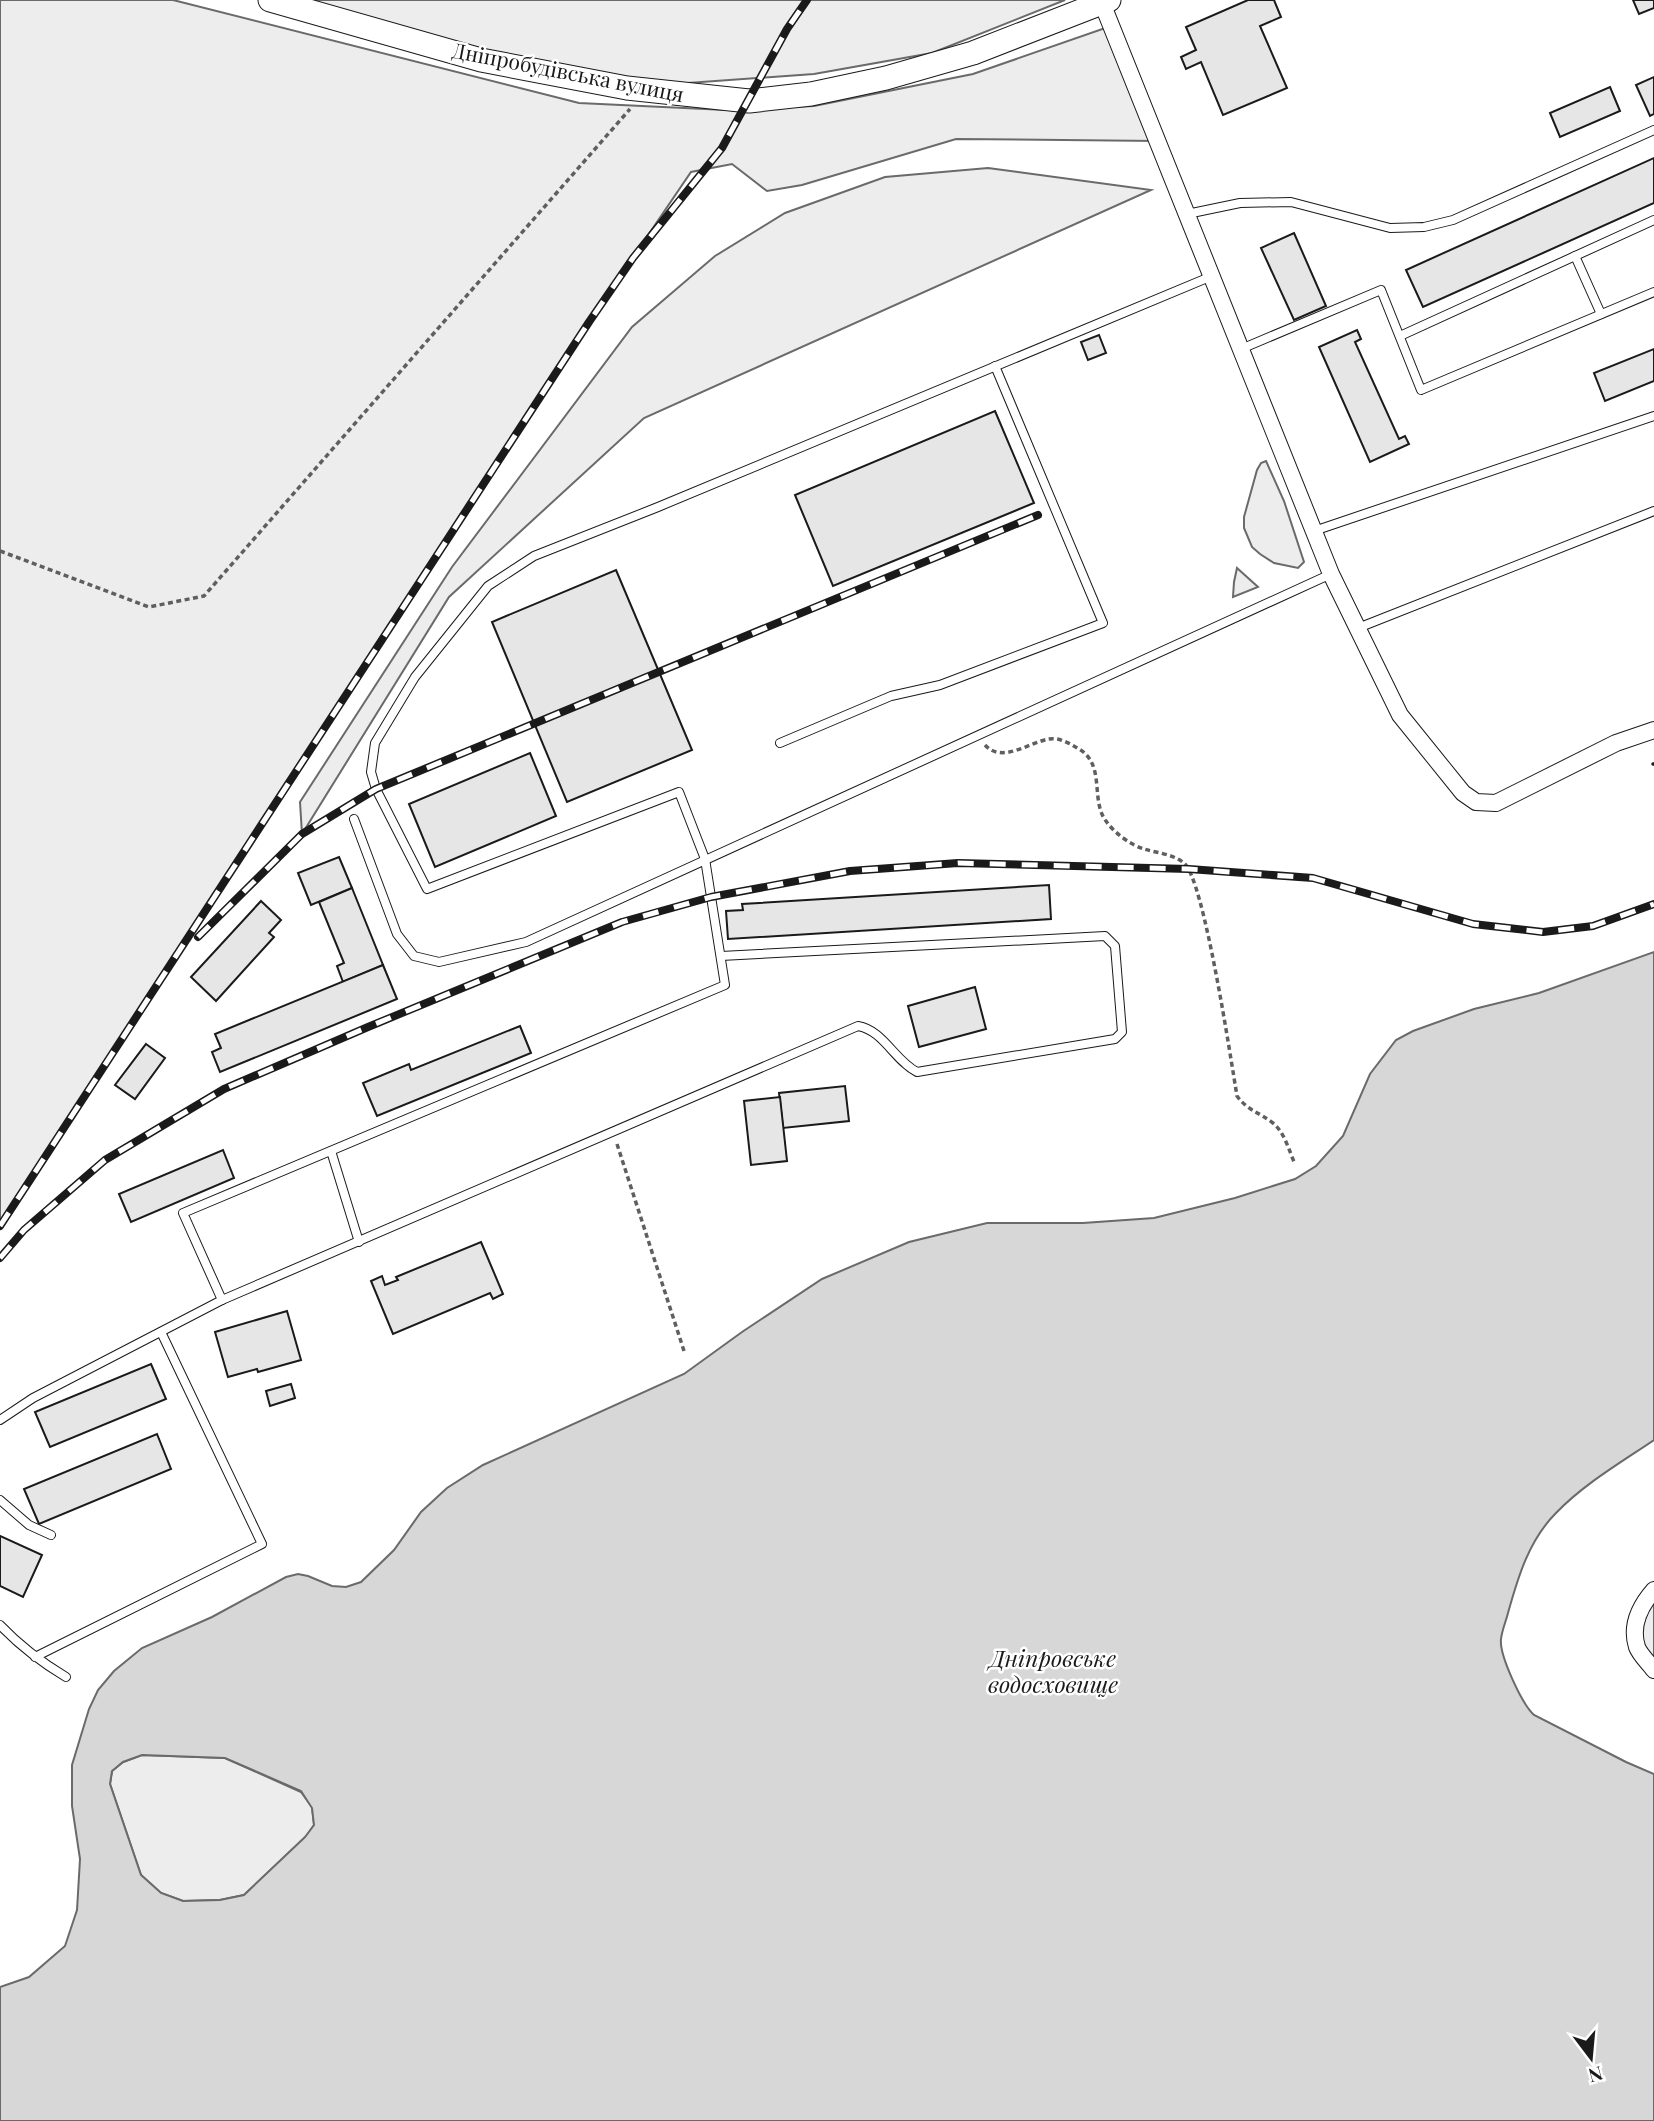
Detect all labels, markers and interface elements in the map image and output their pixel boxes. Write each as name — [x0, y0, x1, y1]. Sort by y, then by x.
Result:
street label: Дніпробудівська вулиця — [450, 35, 687, 107]
water label: Дніпровське водосховище — [986, 1642, 1118, 1699]
north arrow — [1556, 2023, 1626, 2093]
text: N — [1586, 2061, 1606, 2090]

